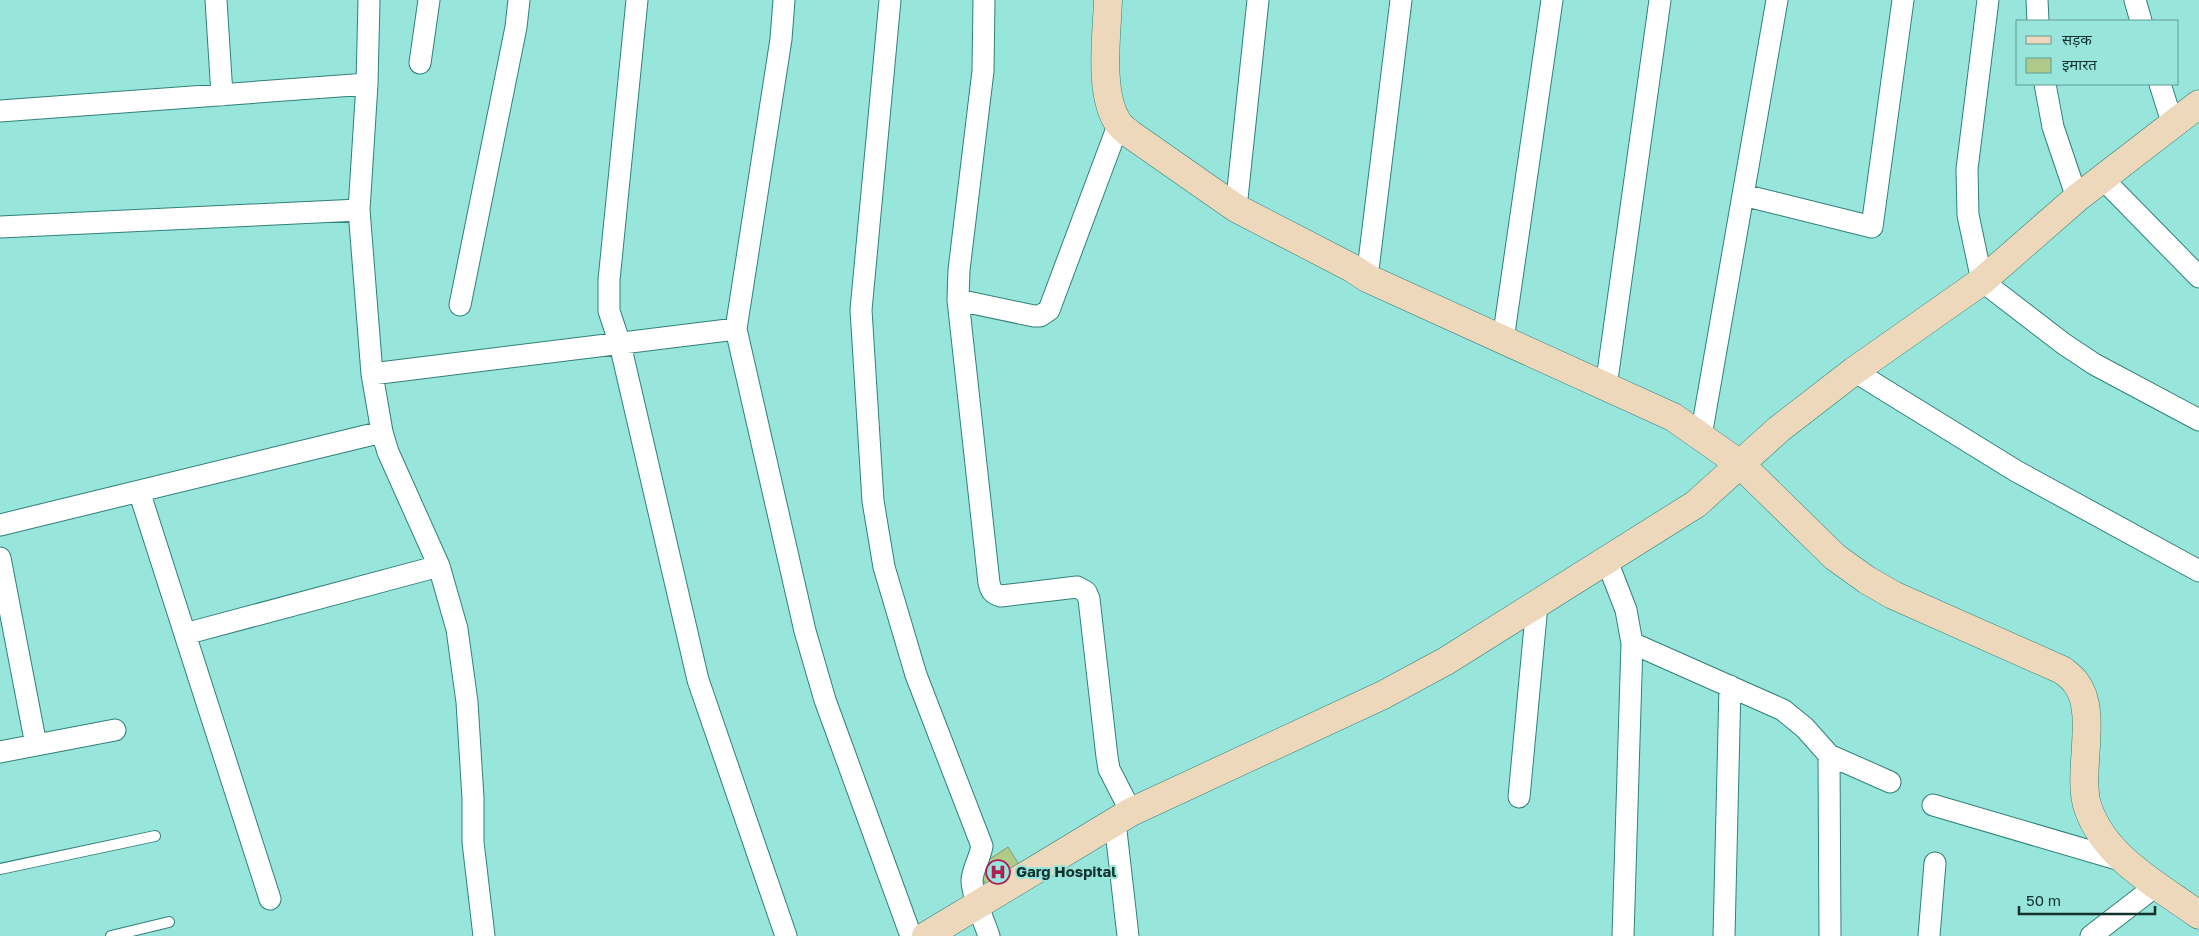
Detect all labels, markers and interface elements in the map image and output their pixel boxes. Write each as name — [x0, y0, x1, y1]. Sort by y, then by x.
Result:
legend — [2016, 20, 2179, 85]
text: सड़क — [2062, 30, 2092, 48]
text: इमारत — [2062, 55, 2097, 73]
hospital icon: Garg Hospital — [985, 859, 1011, 885]
place label: Garg Hospital — [1016, 862, 1116, 880]
scale bar — [2019, 884, 2155, 916]
text: 50 m — [2026, 891, 2061, 909]

